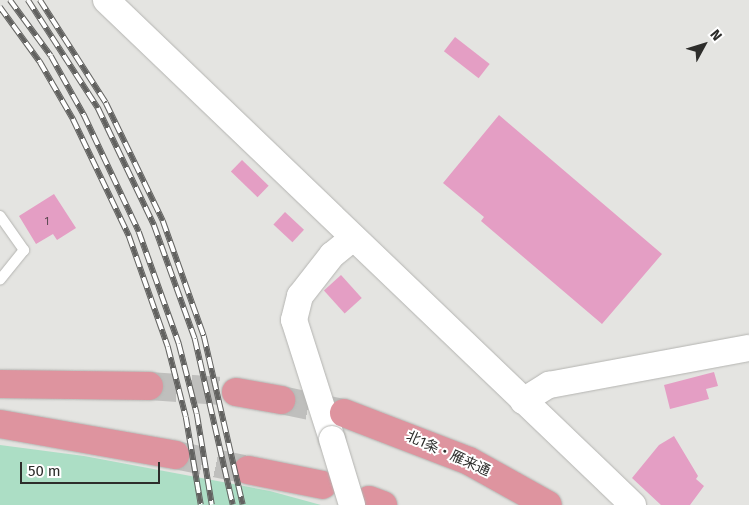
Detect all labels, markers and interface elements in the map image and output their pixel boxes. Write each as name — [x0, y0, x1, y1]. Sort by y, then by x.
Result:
north arrow — [679, 20, 729, 70]
text: N — [707, 26, 726, 44]
house number: 1 — [45, 215, 49, 229]
street label: 北1条・雁来通 — [403, 428, 493, 480]
scale bar — [22, 452, 162, 484]
text: 50 m — [28, 462, 61, 480]

